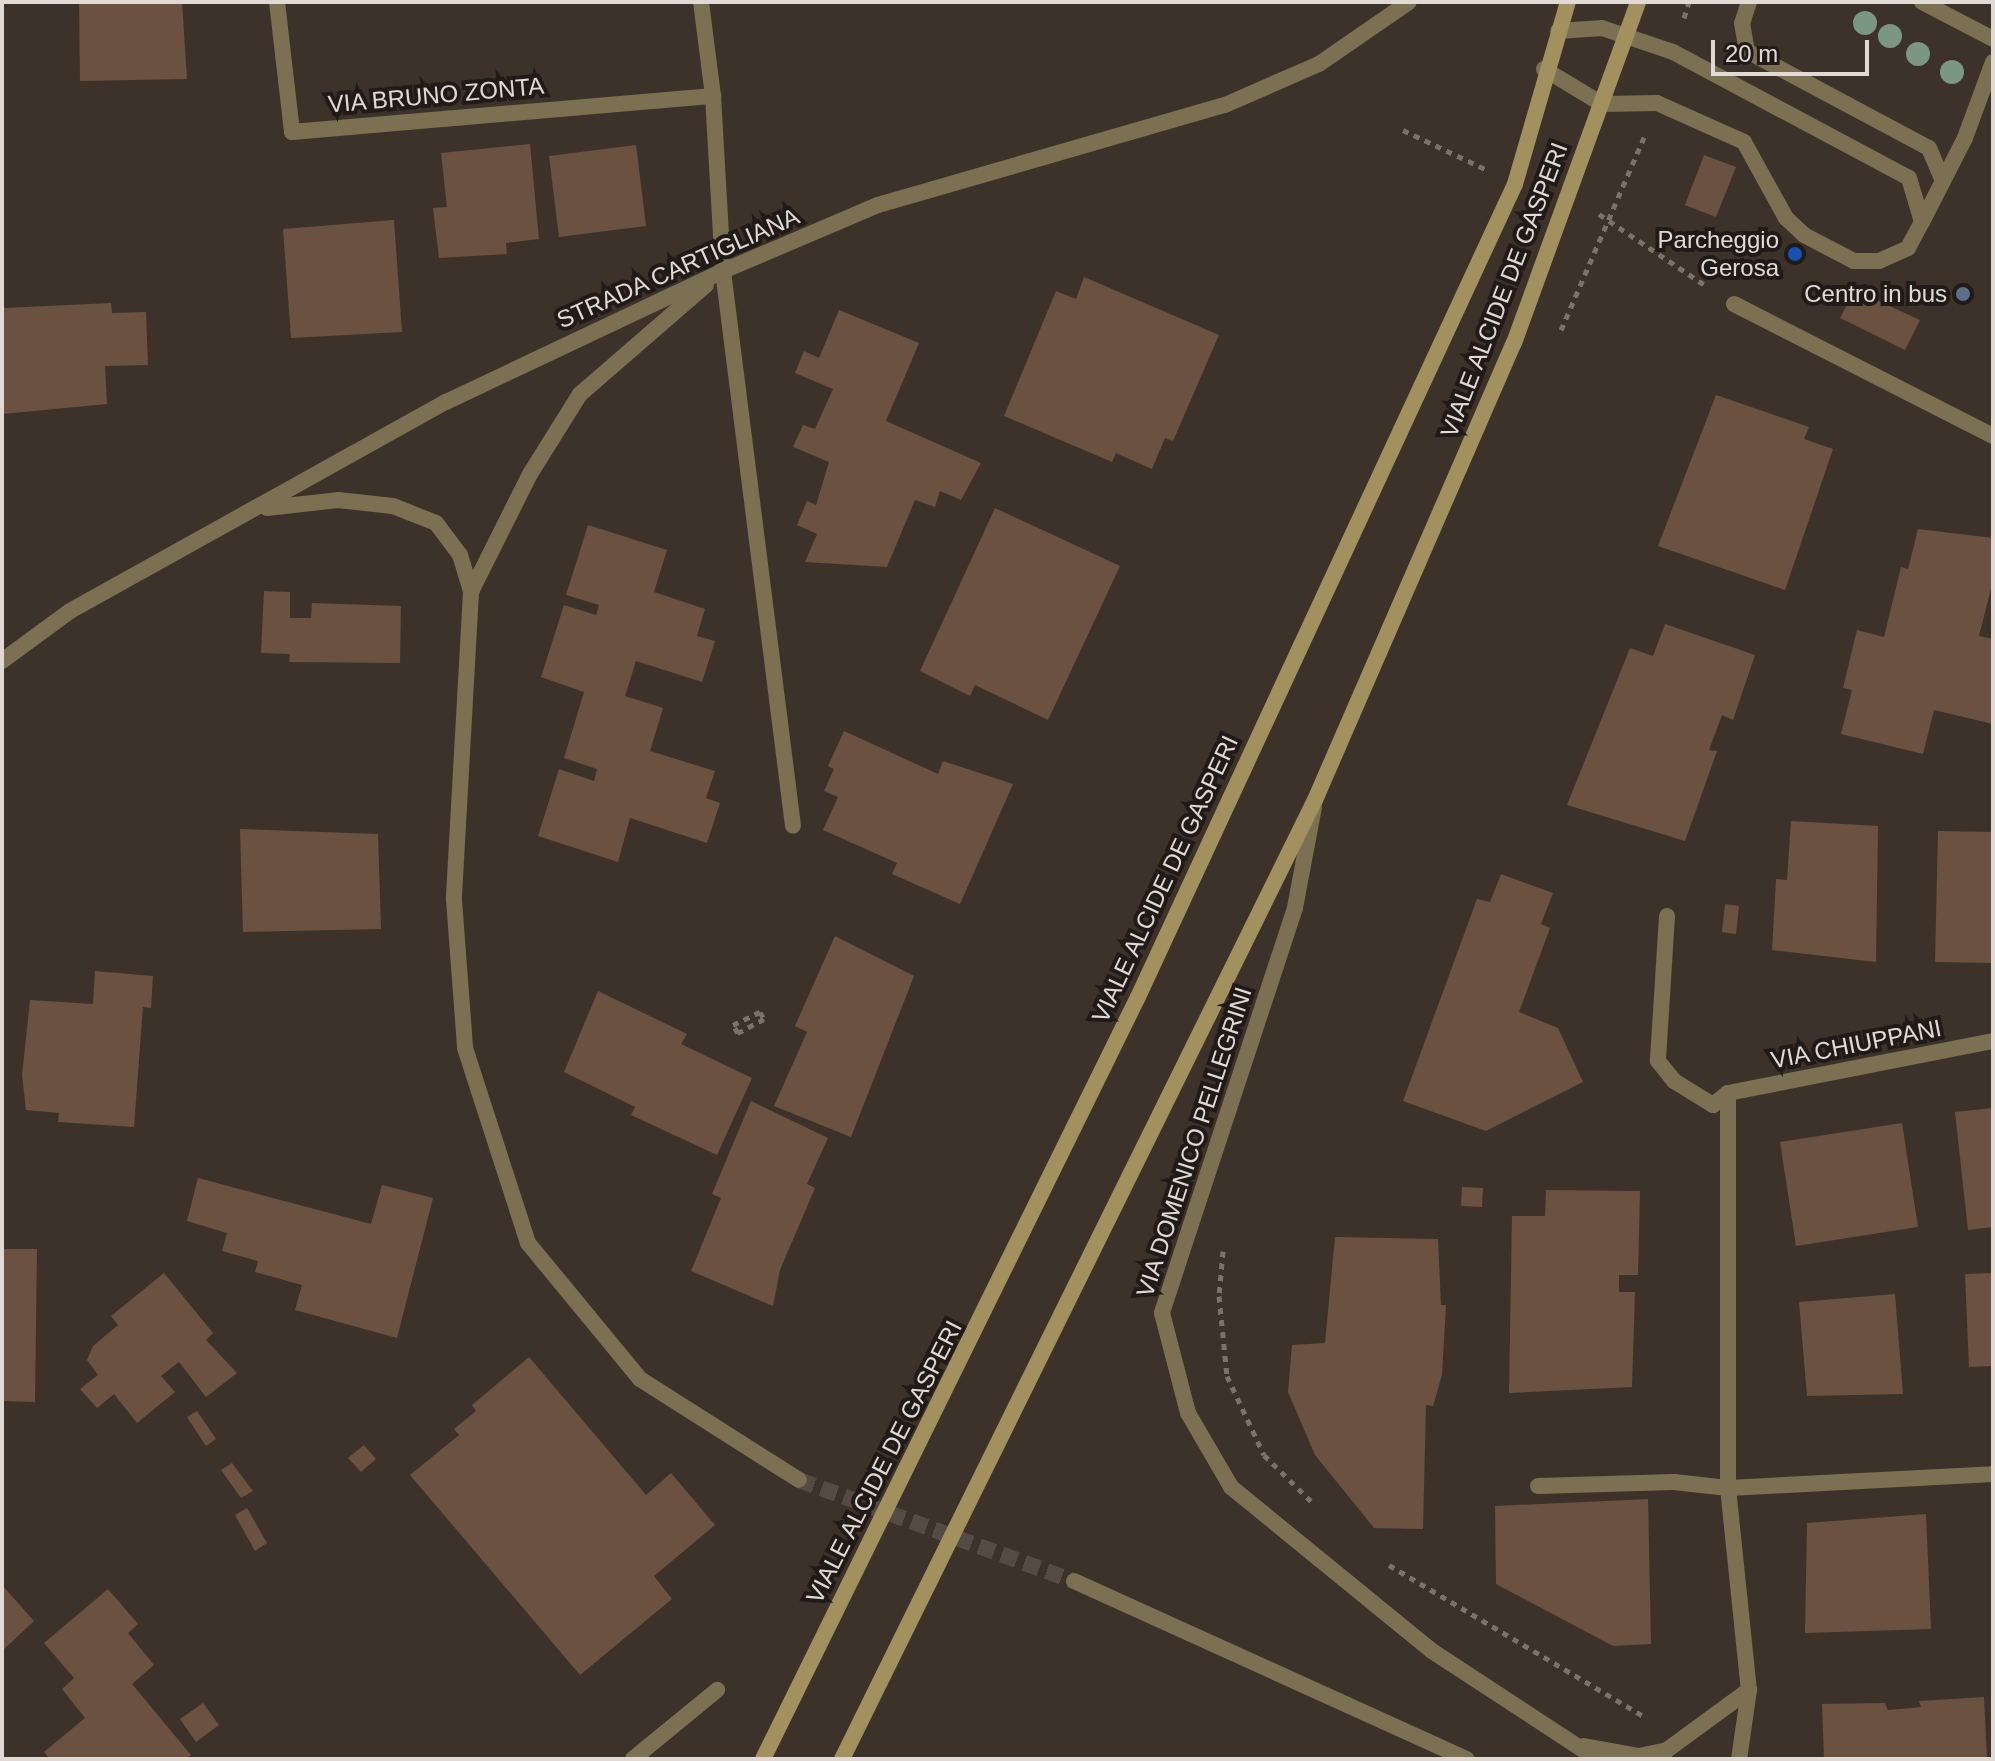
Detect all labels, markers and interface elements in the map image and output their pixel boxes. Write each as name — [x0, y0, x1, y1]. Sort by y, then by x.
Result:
scale bar — [1715, 24, 1873, 74]
text: 20 m — [1725, 40, 1778, 67]
street label: VIA BRUNO ZONTA — [326, 71, 546, 119]
street label: VIALE ALCIDE DE GASPERI — [1434, 138, 1574, 442]
street label: STRADA CARTIGLIANA — [552, 201, 804, 335]
place label: Parcheggio Gerosa — [1658, 226, 1779, 282]
marker: Parcheggio Gerosa — [1786, 245, 1804, 263]
place label: Centro in bus — [1804, 280, 1947, 308]
marker: Centro in bus — [1954, 285, 1972, 303]
street label: VIALE ALCIDE DE GASPERI — [1085, 730, 1245, 1028]
street label: VIA DOMENICO PELLEGRINI — [1130, 983, 1258, 1301]
street label: VIA CHIUPPANI — [1768, 1013, 1944, 1075]
street label: VIALE ALCIDE DE GASPERI — [800, 1315, 968, 1609]

